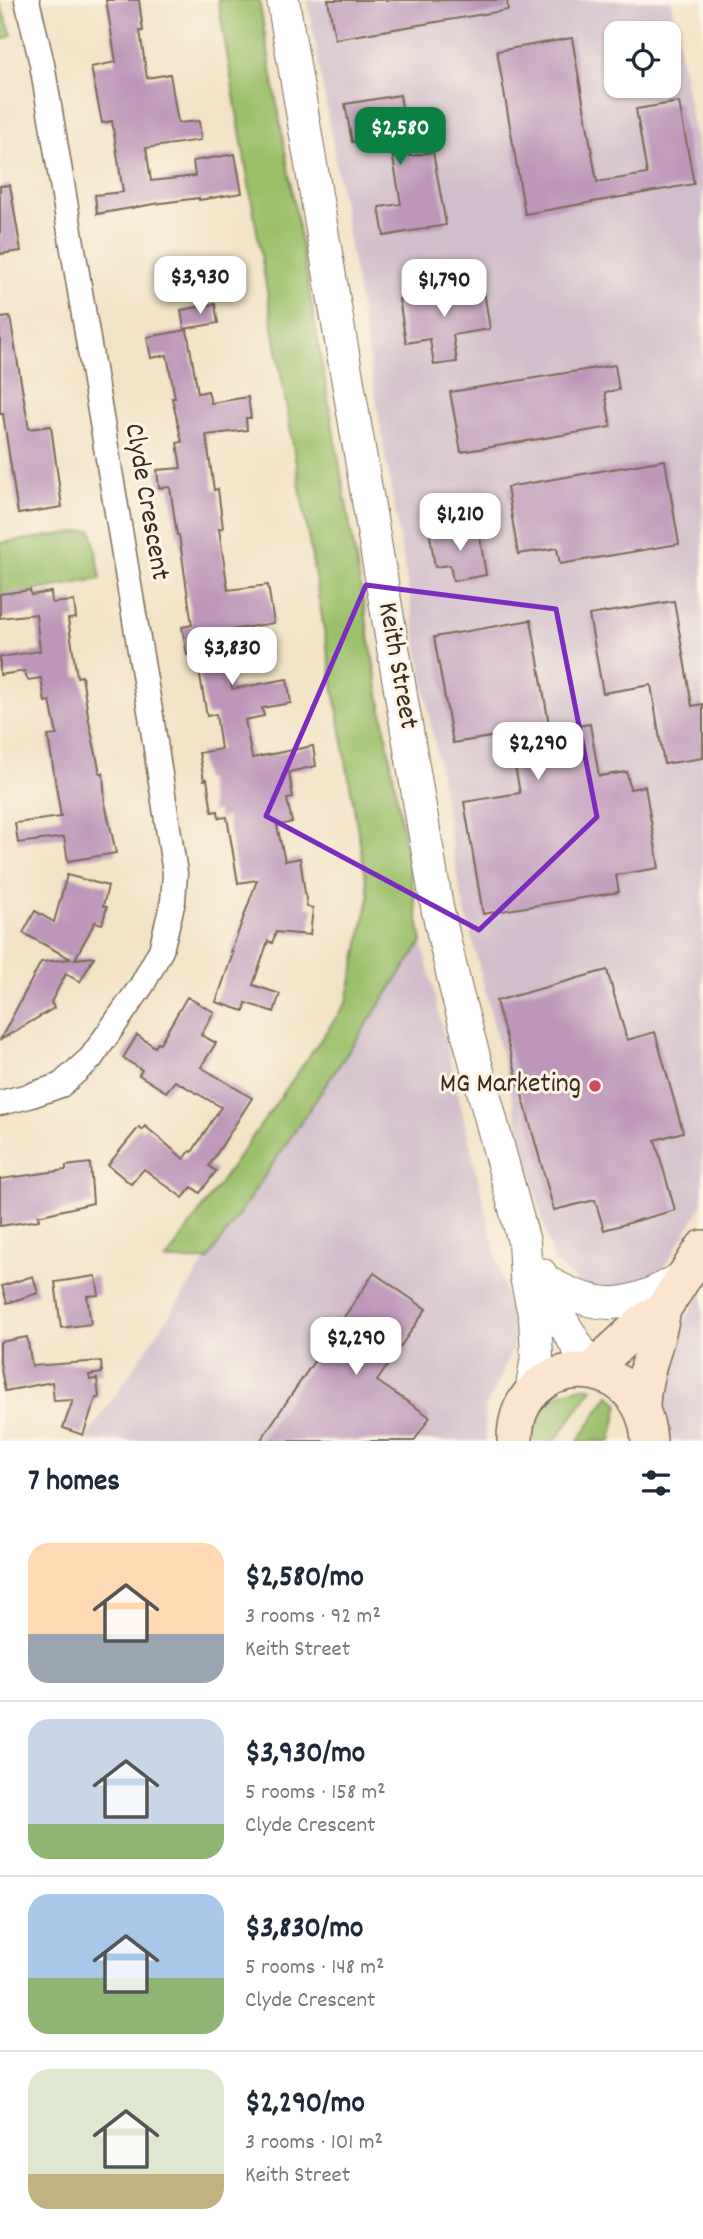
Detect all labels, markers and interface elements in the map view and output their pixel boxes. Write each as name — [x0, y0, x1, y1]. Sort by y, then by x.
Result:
map controls — [604, 21, 681, 98]
button: locate — [604, 21, 681, 98]
pin: $2,580 — [343, 108, 457, 167]
text: $2,580 — [371, 113, 429, 146]
pin: $3,930 — [143, 256, 257, 316]
pin: $1,790 — [387, 260, 501, 319]
text: $3,930 — [170, 262, 230, 295]
text: $1,790 — [418, 265, 470, 298]
street label: Clyde Crescent — [112, 420, 178, 584]
pin: $1,210 — [403, 494, 517, 553]
text: $1,210 — [436, 499, 484, 532]
street label: Keith Street — [365, 599, 427, 733]
pin: $3,830 — [175, 628, 289, 687]
text: $3,830 — [203, 633, 261, 666]
pin: $2,290 — [481, 722, 595, 782]
text: $2,290 — [508, 728, 568, 761]
place label: MG Marketing — [440, 1066, 581, 1106]
marker: MG Marketing — [587, 1078, 603, 1094]
pin: $2,290 — [299, 1318, 413, 1377]
text: $2,290 — [326, 1323, 386, 1356]
text: 7 homes — [28, 1462, 120, 1505]
icon: filters — [637, 1464, 675, 1502]
text: $2,580/mo — [245, 1558, 364, 1601]
icon: home — [84, 1571, 168, 1655]
text: 3 rooms · 92 m² — [245, 1601, 381, 1634]
text: Keith Street — [245, 1634, 350, 1667]
text: $3,930/mo — [245, 1734, 365, 1777]
icon: home — [84, 1747, 168, 1831]
text: 5 rooms · 158 m² — [245, 1777, 386, 1810]
text: Clyde Crescent — [245, 1810, 376, 1843]
text: $3,830/mo — [245, 1909, 363, 1952]
icon: home — [84, 1922, 168, 2006]
text: 5 rooms · 148 m² — [245, 1952, 384, 1985]
text: Clyde Crescent — [245, 1985, 376, 2018]
text: $2,290/mo — [245, 2084, 365, 2127]
icon: home — [84, 2097, 168, 2181]
text: 3 rooms · 101 m² — [245, 2127, 383, 2160]
text: Keith Street — [245, 2160, 350, 2193]

